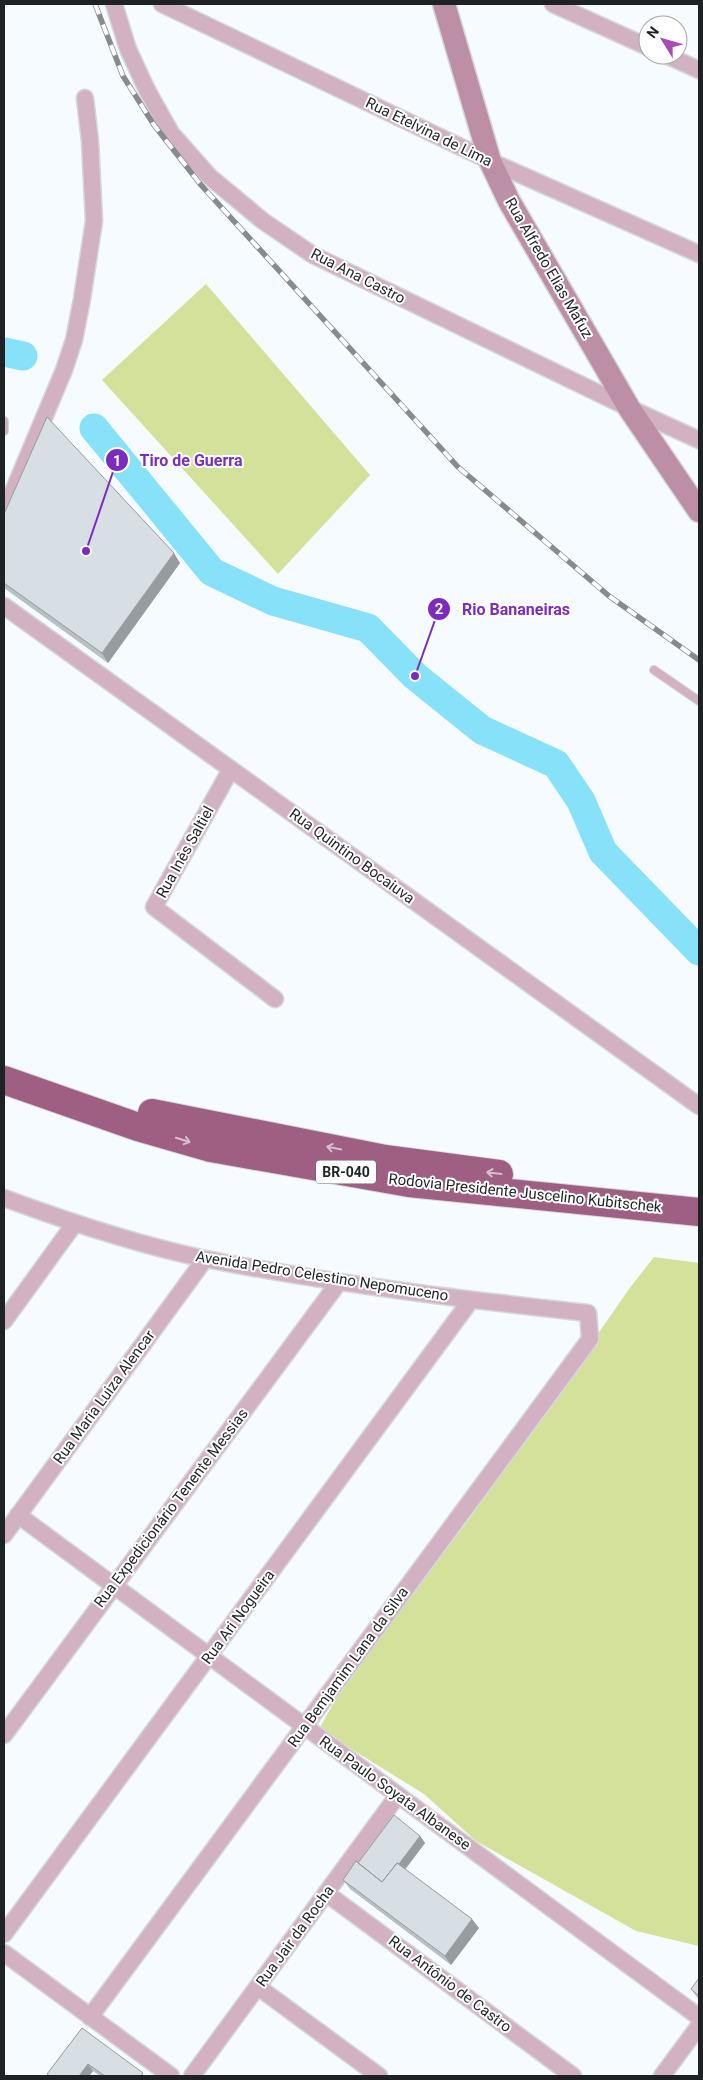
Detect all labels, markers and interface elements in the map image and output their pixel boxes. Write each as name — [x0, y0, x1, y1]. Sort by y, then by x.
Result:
north arrow — [638, 15, 688, 65]
text: N — [643, 23, 662, 41]
street label: Rua Etelvina de Lima — [363, 94, 495, 170]
street label: Rua Alfredo Elias Mafuz — [501, 195, 597, 341]
street label: Rua Ana Castro — [308, 245, 408, 307]
callout: Tiro de Guerra — [105, 445, 253, 476]
text: Tiro de Guerra — [140, 451, 243, 470]
text: 1 — [113, 452, 121, 470]
callout: Rio Bananeiras — [427, 593, 580, 624]
text: 2 — [435, 600, 444, 618]
text: Rio Bananeiras — [462, 600, 570, 619]
street label: Rua Inês Saltiel — [152, 803, 218, 901]
street label: Rua Quintino Bocaiuva — [286, 805, 418, 907]
one-way arrow — [174, 1135, 190, 1145]
one-way arrow — [326, 1143, 342, 1153]
road number: BR-040 — [316, 1160, 376, 1184]
one-way arrow — [487, 1168, 503, 1178]
street label: Rodovia Presidente Juscelino Kubitschek — [388, 1170, 663, 1216]
street label: Avenida Pedro Celestino Nepomuceno — [194, 1247, 450, 1305]
street label: Rua Maria Luiza Alencar — [49, 1327, 159, 1467]
street label: Rua Expedicionário Tenente Messias — [90, 1405, 252, 1611]
street label: Rua Ari Nogueira — [198, 1566, 278, 1668]
street label: Rua Bemjamim Lana da Silva — [284, 1583, 412, 1751]
street label: Rua Paulo Soyata Albanese — [316, 1732, 474, 1854]
street label: Rua Jair da Rocha — [252, 1882, 338, 1990]
street label: Rua Antônio de Castro — [385, 1932, 515, 2036]

